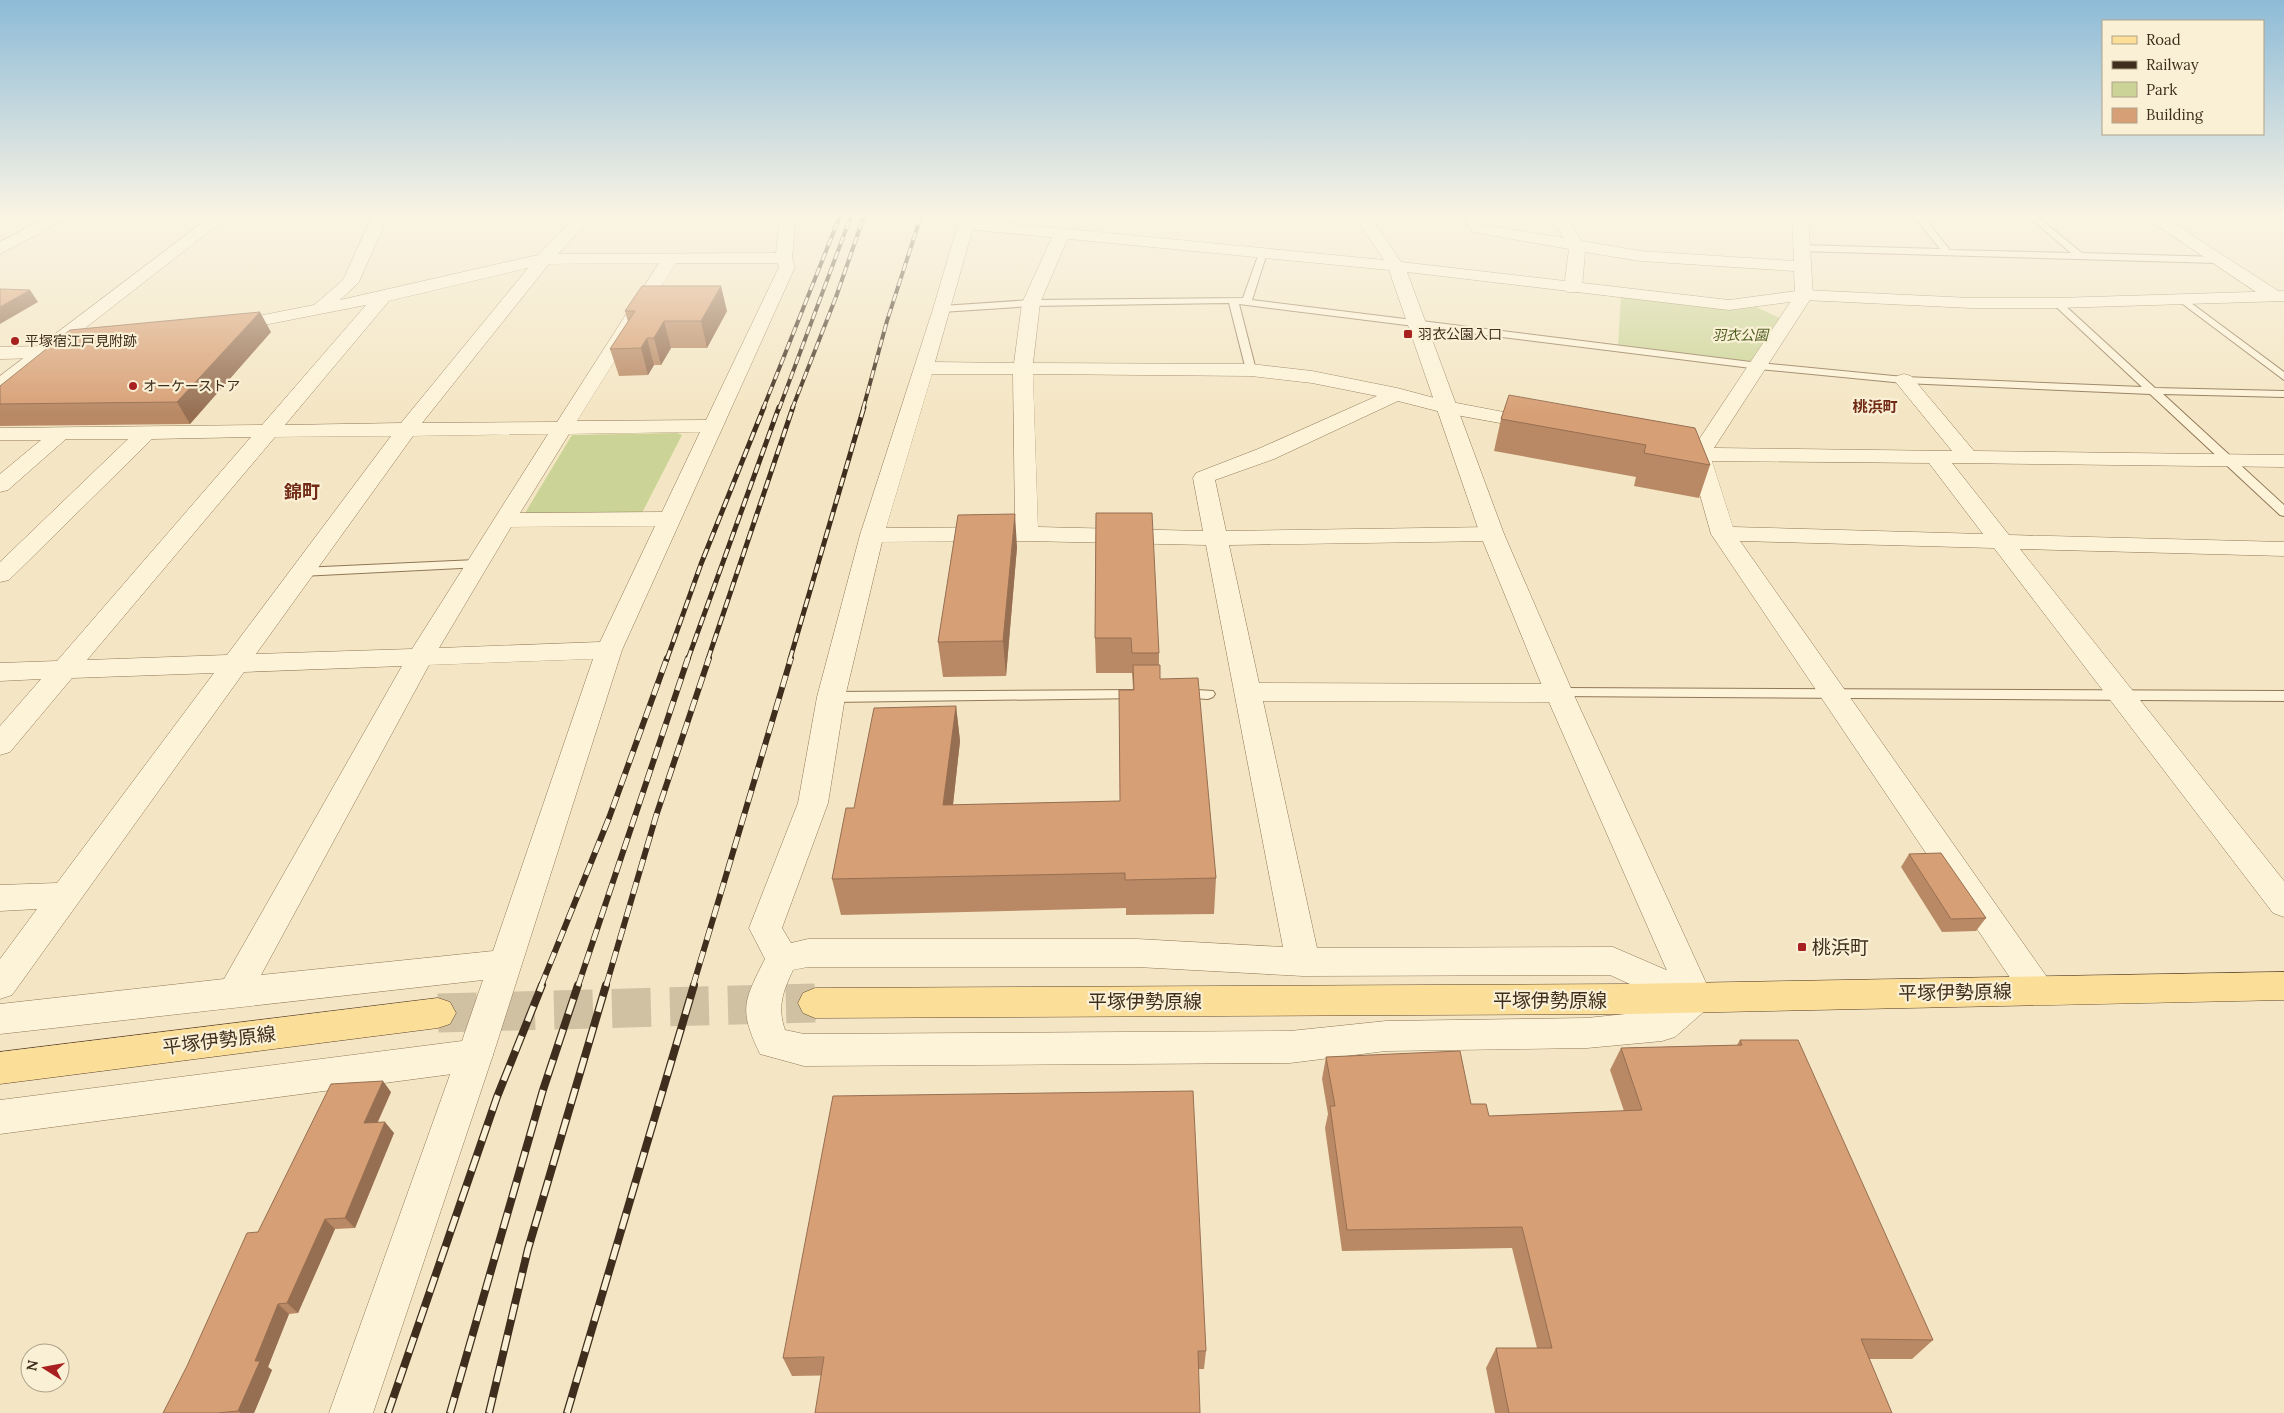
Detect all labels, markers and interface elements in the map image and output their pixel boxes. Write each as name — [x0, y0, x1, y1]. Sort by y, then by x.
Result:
legend — [2102, 20, 2264, 135]
text: Road — [2146, 30, 2181, 49]
text: Railway — [2146, 55, 2199, 74]
text: Park — [2146, 80, 2177, 99]
text: Building — [2146, 105, 2204, 124]
place label: 羽衣公園入口 — [1418, 325, 1502, 343]
park label: 羽衣公園 — [1712, 326, 1770, 344]
marker: 羽衣公園入口 — [1402, 328, 1414, 340]
place label: 平塚宿江戸見附跡 — [25, 332, 137, 350]
marker: 平塚宿江戸見附跡 — [9, 335, 21, 347]
place label: オーケーストア — [143, 377, 240, 395]
marker: オーケーストア — [127, 380, 139, 392]
district label: 桃浜町 — [1852, 397, 1898, 416]
district label: 錦町 — [284, 480, 320, 503]
place label: 桃浜町 — [1812, 935, 1869, 959]
marker: 桃浜町 — [1796, 941, 1808, 953]
street label: 平塚伊勢原線 — [1898, 979, 2012, 1005]
street label: 平塚伊勢原線 — [1493, 988, 1607, 1012]
street label: 平塚伊勢原線 — [1088, 989, 1202, 1013]
street label: 平塚伊勢原線 — [161, 1021, 277, 1059]
north arrow — [20, 1343, 70, 1393]
text: N — [22, 1358, 42, 1373]

